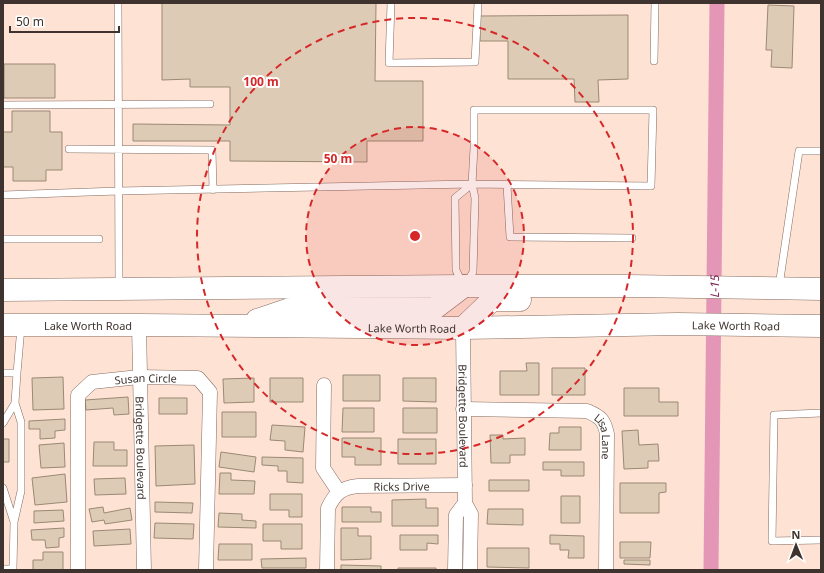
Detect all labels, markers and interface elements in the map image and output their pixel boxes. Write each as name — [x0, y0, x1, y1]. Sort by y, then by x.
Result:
scale bar — [10, 8, 119, 34]
text: 50 m — [16, 13, 44, 30]
text: 100 m — [243, 73, 279, 90]
text: 50 m — [324, 150, 352, 167]
centre of rings — [408, 229, 422, 243]
water label: L-15 — [705, 274, 723, 297]
street label: Lake Worth Road — [692, 317, 780, 333]
street label: Lake Worth Road — [44, 318, 132, 333]
street label: Lake Worth Road — [368, 320, 456, 335]
street label: Bridgette Boulevard — [456, 364, 472, 468]
street label: Susan Circle — [114, 369, 177, 387]
street label: Bridgette Boulevard — [133, 396, 150, 500]
street label: Lisa Lane — [592, 409, 614, 460]
street label: Ricks Drive — [373, 478, 430, 493]
north arrow — [776, 525, 816, 565]
text: N — [791, 527, 800, 542]

